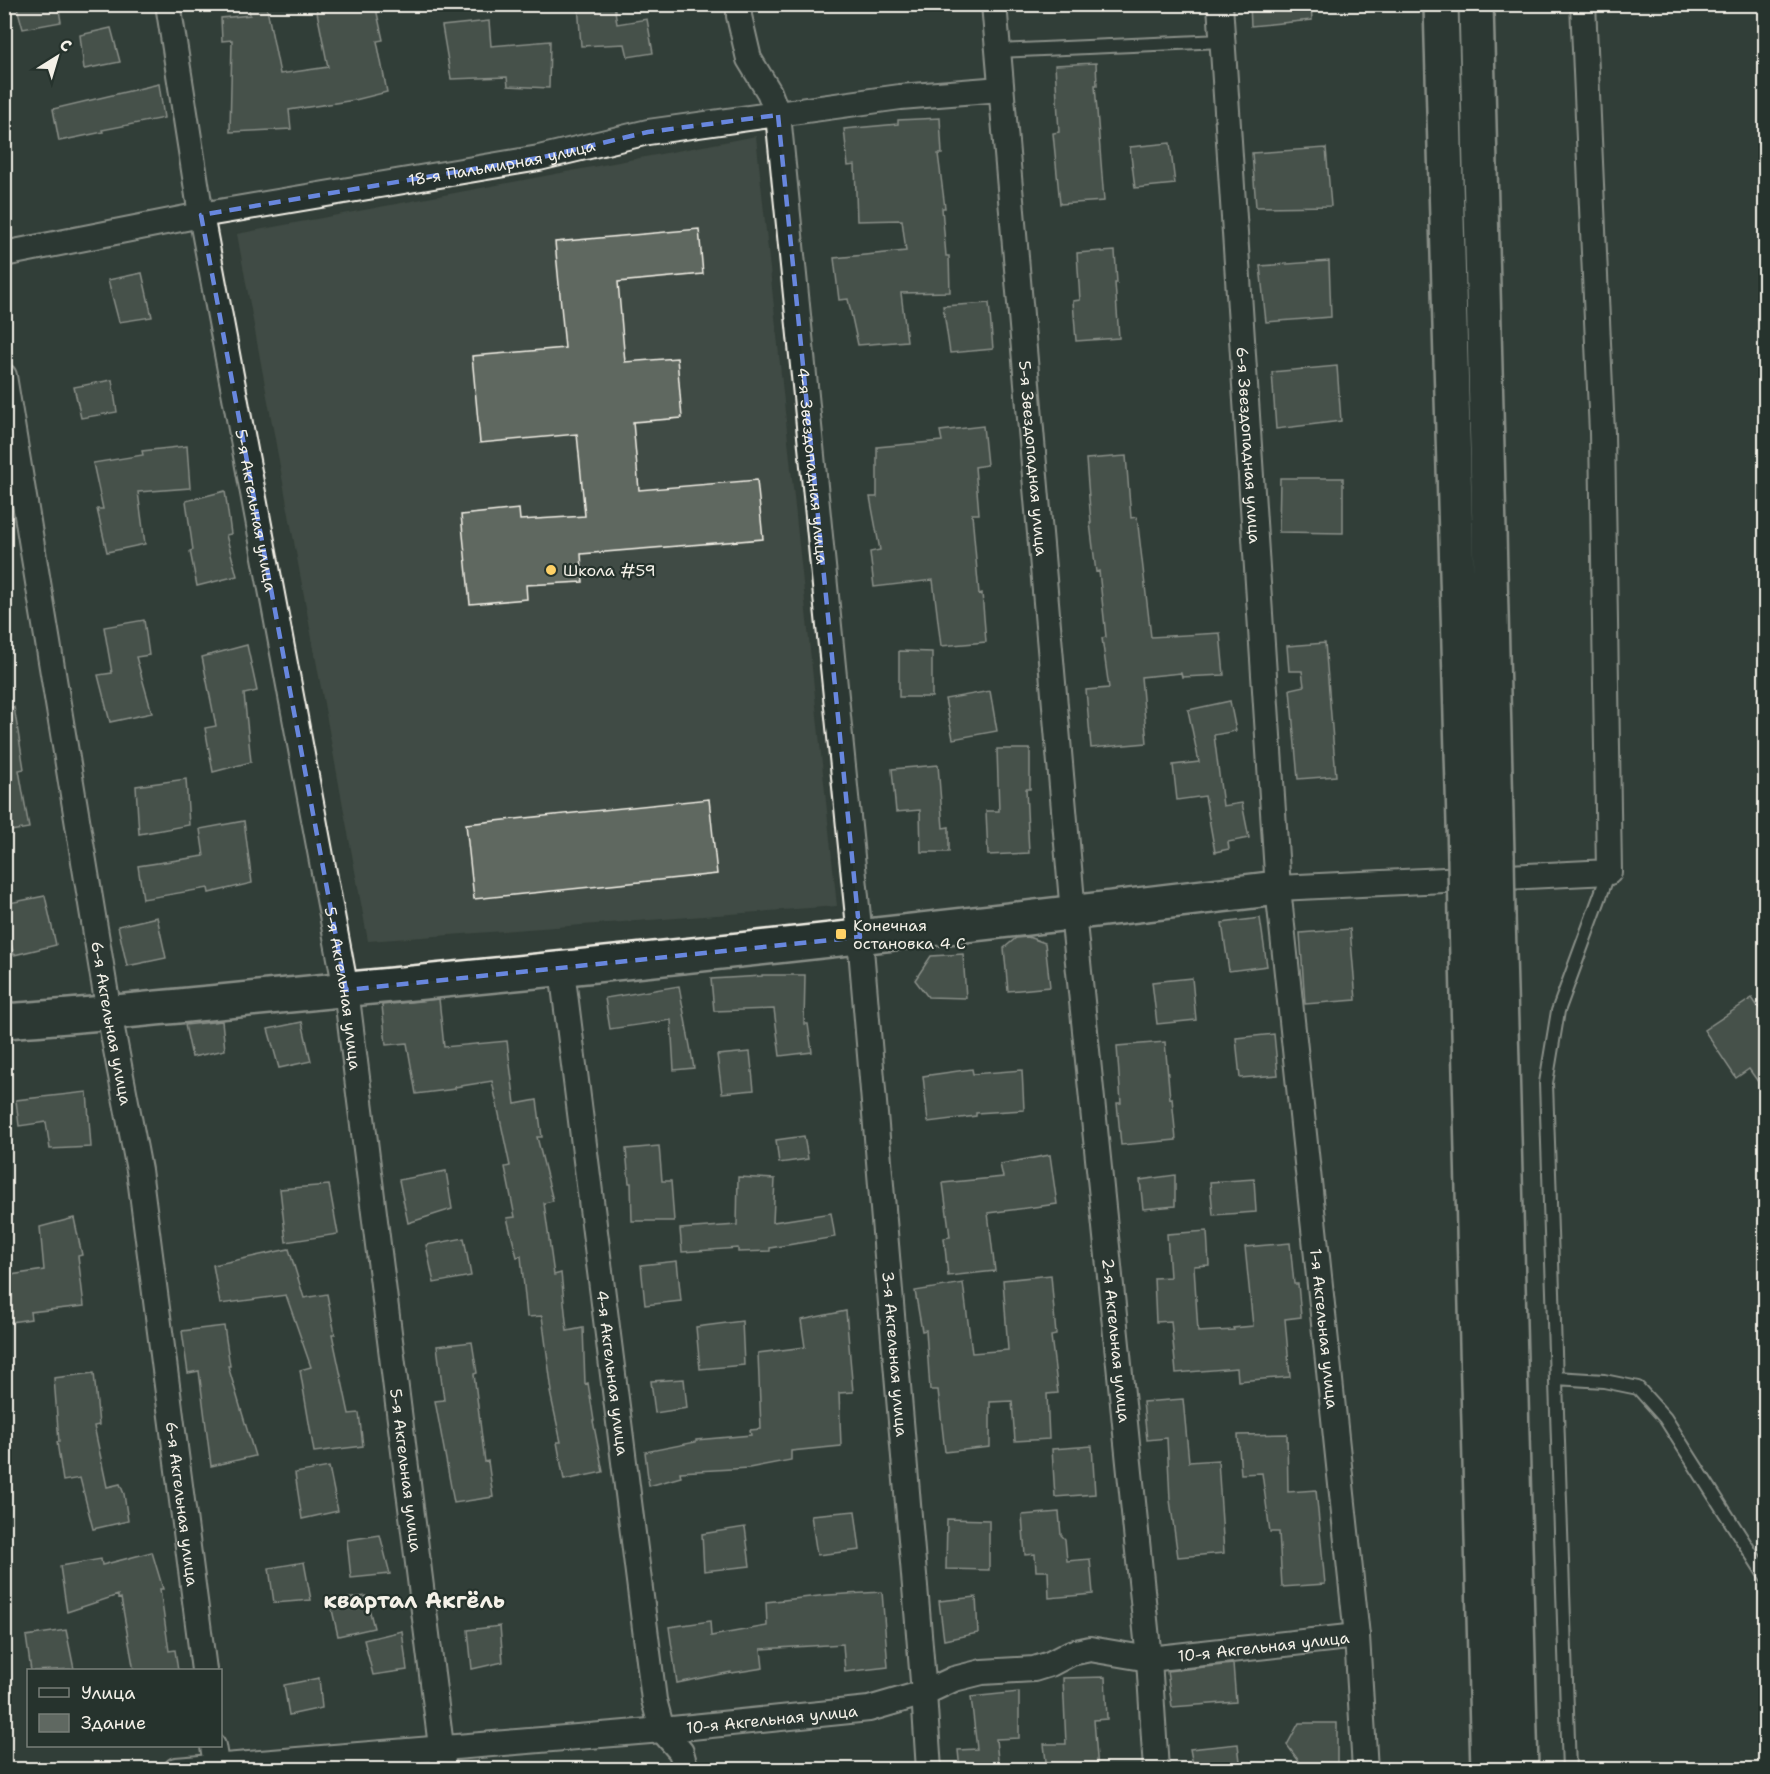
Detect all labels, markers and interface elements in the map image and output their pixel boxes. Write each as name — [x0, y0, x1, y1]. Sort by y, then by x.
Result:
north arrow — [27, 27, 87, 87]
text: С — [55, 34, 76, 57]
street label: 18-я Пальмирная улица — [407, 135, 597, 191]
street label: 6-я Звездопадная улица — [1231, 346, 1265, 544]
street label: 5-я Звездопадная улица — [1014, 360, 1052, 557]
street label: 4-я Звездопадная улица — [792, 366, 833, 565]
street label: 5-я Акгельная улица — [230, 427, 281, 593]
place label: Школа #59 — [563, 560, 656, 581]
marker: Школа #59 — [544, 563, 558, 577]
street label: 5-я Акгельная улица — [320, 905, 366, 1071]
place label: Конечная остановка 4 С — [853, 915, 966, 954]
marker: Конечная остановка 4 С — [834, 927, 848, 941]
street label: 6-я Акгельная улица — [86, 940, 136, 1107]
street label: 1-я Акгельная улица — [1305, 1247, 1343, 1410]
street label: 2-я Акгельная улица — [1097, 1257, 1135, 1424]
street label: 3-я Акгельная улица — [877, 1270, 912, 1438]
street label: 4-я Акгельная улица — [591, 1289, 633, 1457]
street label: 5-я Акгельная улица — [385, 1387, 427, 1553]
street label: 6-я Акгельная улица — [161, 1420, 203, 1588]
district label: квартал Акгёль — [323, 1586, 505, 1615]
street label: 10-я Акгельная улица — [1177, 1627, 1350, 1667]
legend — [27, 1669, 222, 1747]
text: Улица — [81, 1681, 135, 1705]
street label: 10-я Акгельная улица — [685, 1700, 859, 1738]
text: Здание — [81, 1711, 146, 1735]

